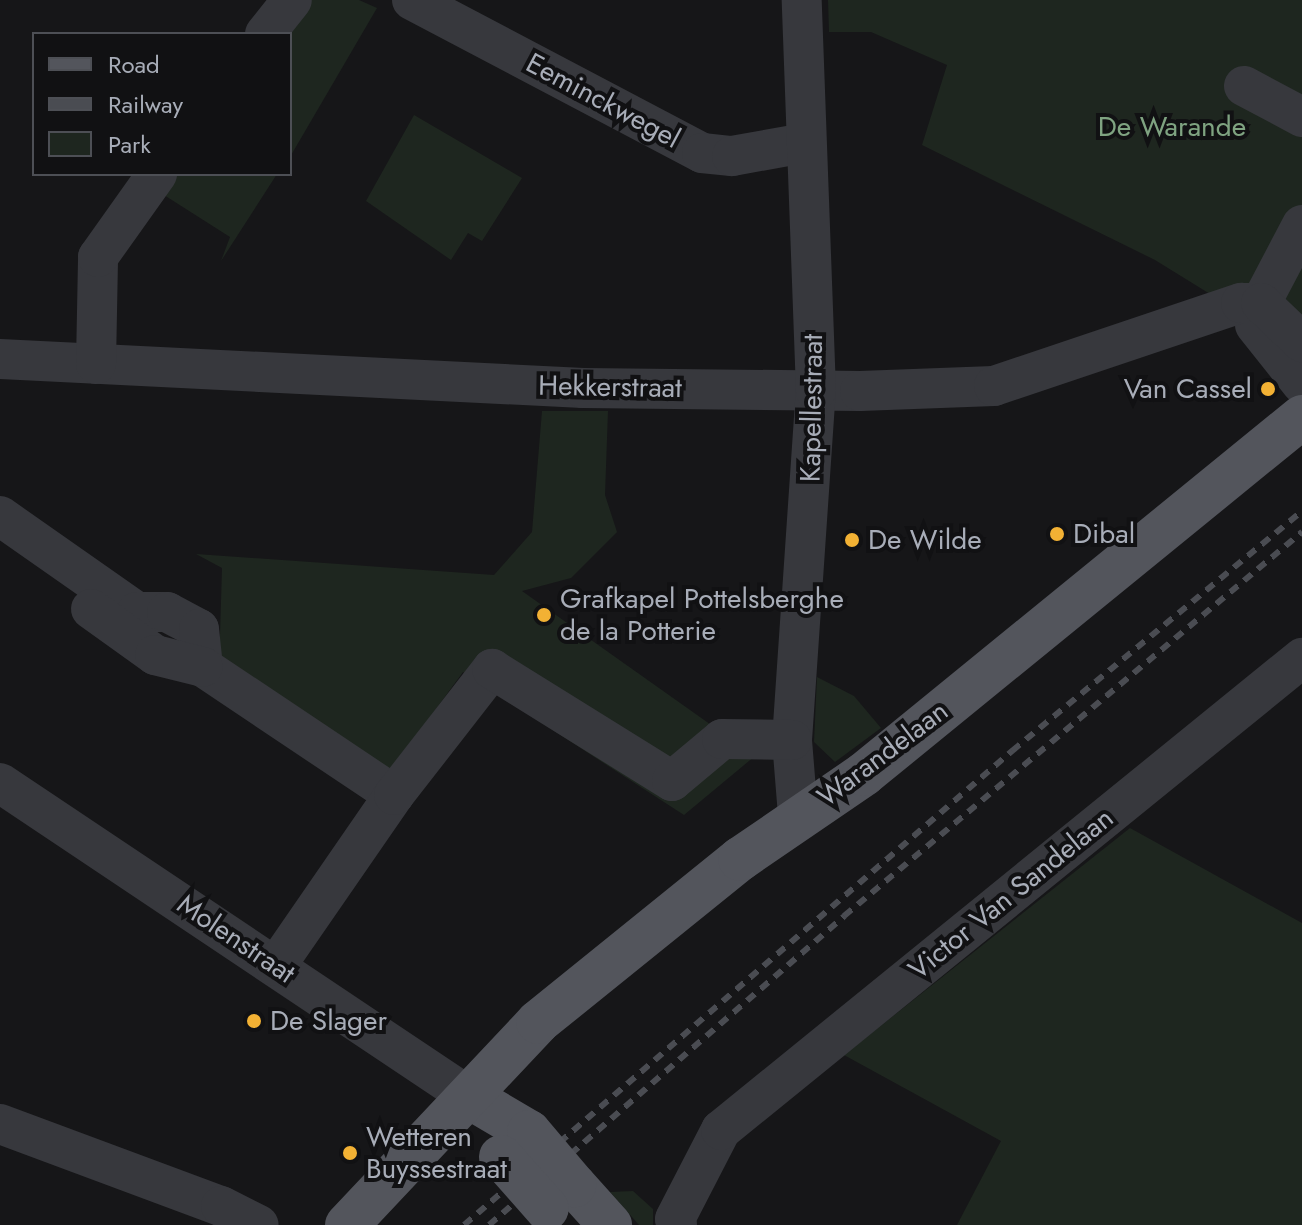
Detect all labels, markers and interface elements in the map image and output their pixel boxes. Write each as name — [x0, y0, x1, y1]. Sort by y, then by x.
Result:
legend — [32, 32, 292, 176]
street label: Eeminckwegel — [520, 46, 686, 156]
text: Road — [108, 47, 160, 82]
text: Railway — [108, 87, 183, 122]
park label: De Warande — [1098, 110, 1246, 144]
text: Park — [108, 127, 151, 162]
street label: Kapellestraat — [794, 334, 830, 482]
street label: Hekkerstraat — [538, 369, 682, 405]
place label: Van Cassel — [1124, 372, 1252, 406]
marker: Van Cassel — [1259, 380, 1277, 398]
place label: Dibal — [1073, 517, 1135, 551]
place label: De Wilde — [868, 523, 982, 557]
marker: Dibal — [1048, 525, 1066, 543]
marker: De Wilde — [843, 531, 861, 549]
place label: Grafkapel Pottelsberghe de la Potterie — [560, 582, 844, 648]
marker: Grafkapel Pottelsberghe de la Potterie — [535, 606, 553, 624]
street label: Warandelaan — [811, 694, 955, 814]
street label: Victor Van Sandelaan — [902, 801, 1120, 987]
street label: Molenstraat — [171, 887, 301, 991]
place label: De Slager — [270, 1004, 387, 1038]
marker: De Slager — [245, 1012, 263, 1030]
place label: Wetteren Buyssestraat — [366, 1120, 507, 1186]
marker: Wetteren Buyssestraat — [341, 1144, 359, 1162]

